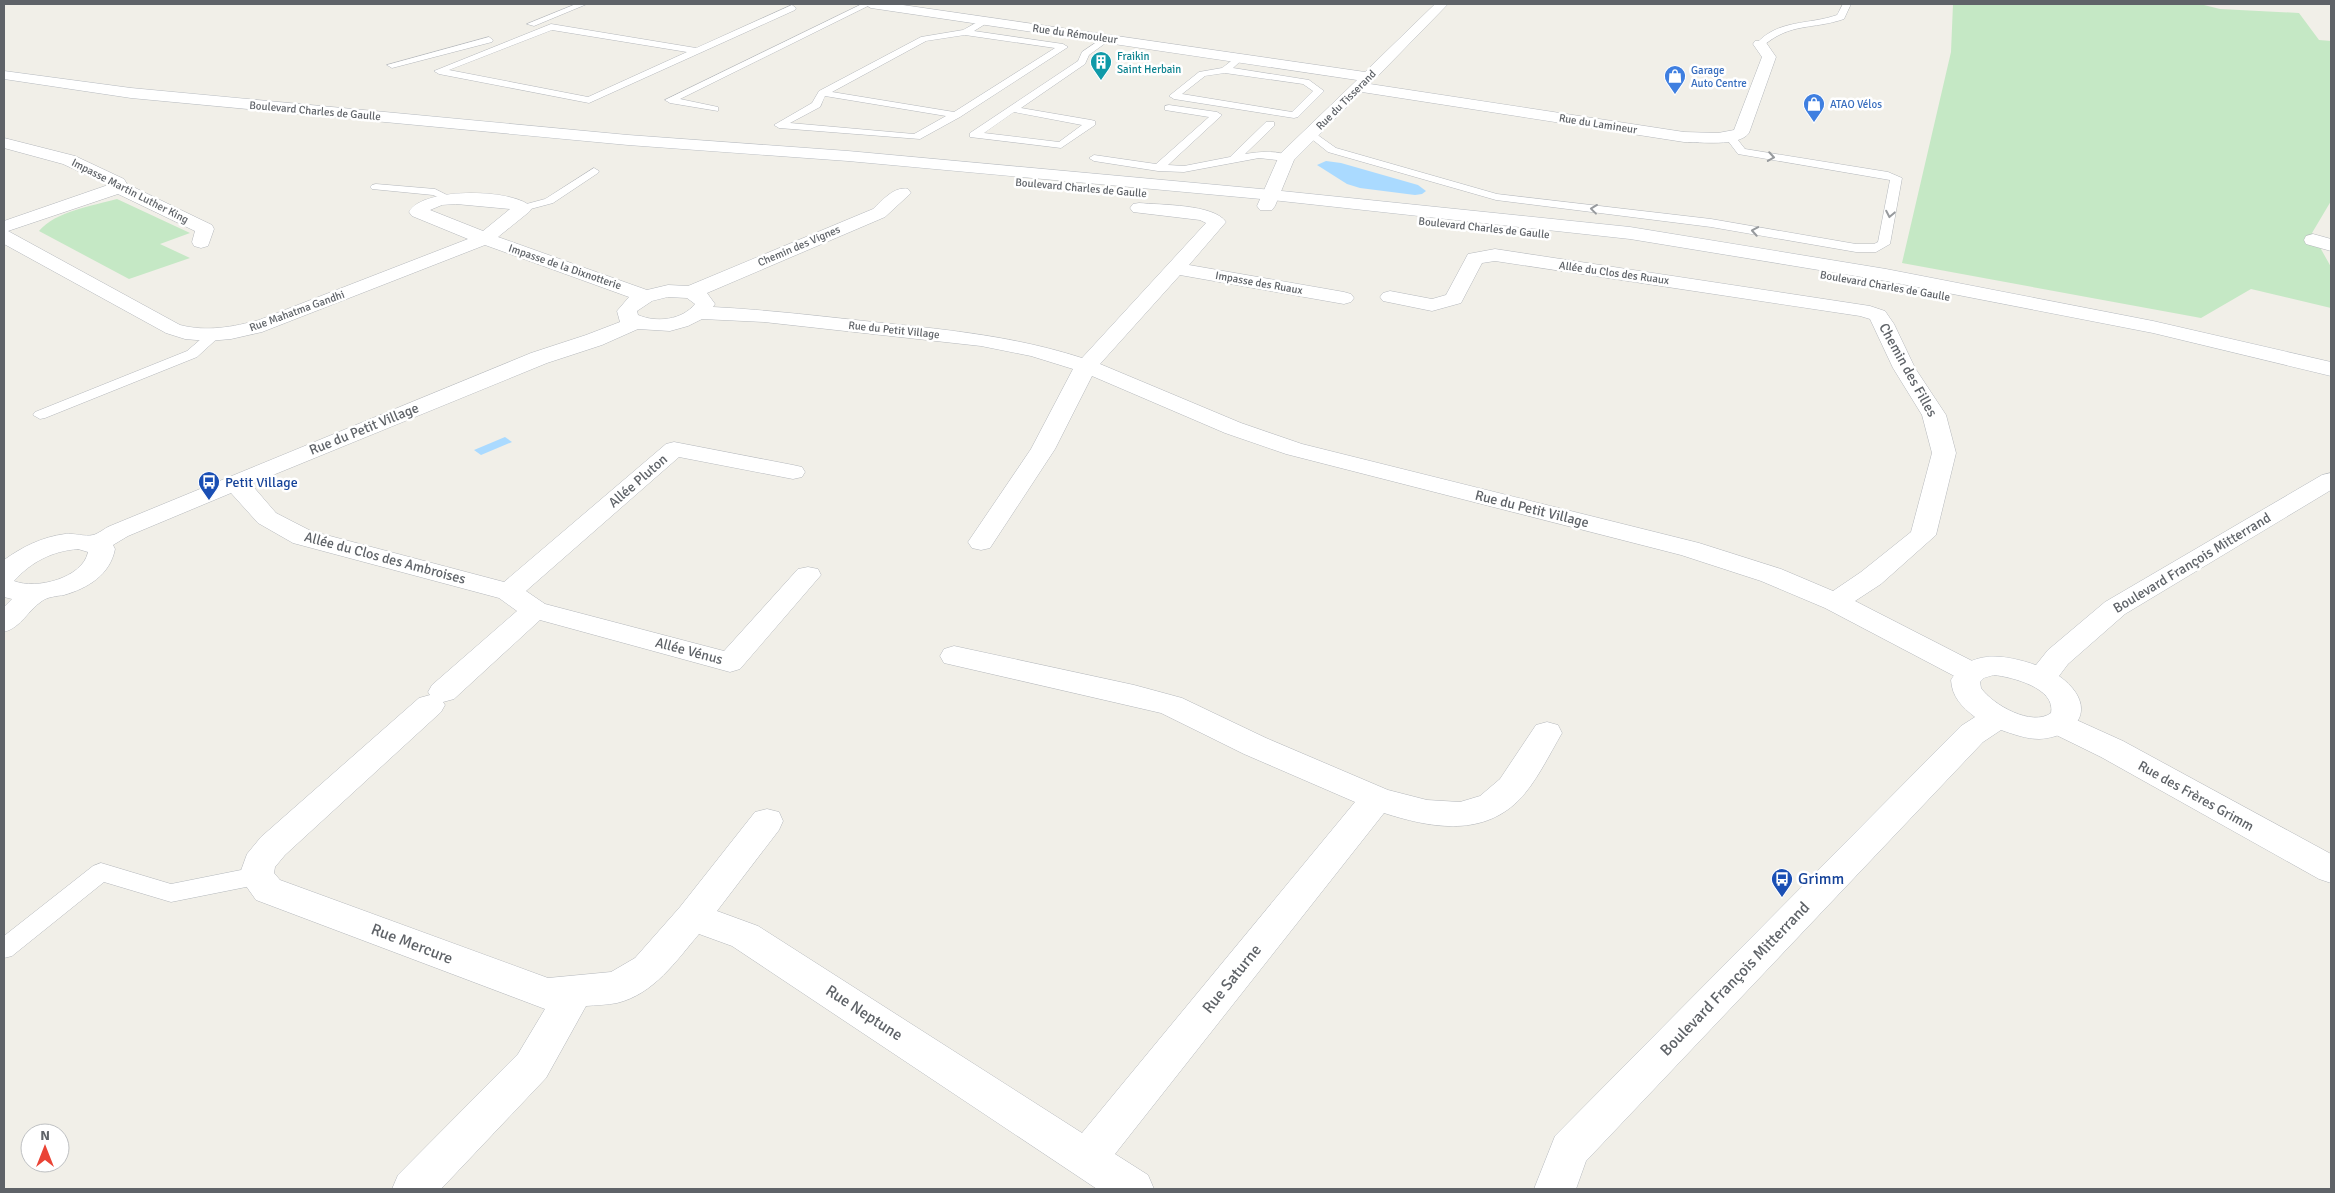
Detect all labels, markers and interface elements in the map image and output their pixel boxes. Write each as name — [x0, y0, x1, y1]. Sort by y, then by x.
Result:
street label: Rue du Rémouleur — [1032, 22, 1118, 46]
building icon: Fraikin Saint Herbain — [1089, 50, 1113, 81]
place label: Fraikin Saint Herbain — [1117, 50, 1181, 76]
shop icon: Garage Auto Centre — [1663, 64, 1687, 95]
place label: Garage Auto Centre — [1691, 64, 1747, 90]
street label: Rue du Tisserand — [1313, 67, 1379, 133]
shop icon: ATAO Vélos — [1802, 92, 1826, 123]
place label: ATAO Vélos — [1830, 98, 1882, 111]
street label: Boulevard Charles de Gaulle — [249, 99, 381, 123]
street label: Rue du Lamineur — [1558, 111, 1638, 137]
one-way arrow — [1767, 151, 1776, 161]
street label: Impasse Martin Luther King — [69, 156, 191, 226]
street label: Boulevard Charles de Gaulle — [1015, 176, 1147, 200]
one-way arrow — [1590, 204, 1598, 215]
one-way arrow — [1885, 209, 1896, 218]
street label: Boulevard Charles de Gaulle — [1418, 215, 1550, 241]
street label: Chemin des Vignes — [756, 223, 842, 269]
one-way arrow — [1751, 226, 1759, 236]
street label: Impasse de la Dixnotterie — [507, 242, 623, 292]
street label: Allée du Clos des Ruaux — [1558, 259, 1670, 287]
street label: Boulevard Charles de Gaulle — [1819, 268, 1951, 304]
street label: Impasse des Ruaux — [1214, 269, 1304, 297]
street label: Rue Mahatma Gandhi — [248, 288, 346, 334]
street label: Rue du Petit Village — [848, 319, 940, 341]
street label: Chemin des Filles — [1875, 320, 1941, 420]
street label: Rue du Petit Village — [307, 399, 421, 459]
street label: Allée Pluton — [605, 451, 671, 511]
bus stop icon: Petit Village — [197, 470, 221, 501]
place label: Petit Village — [225, 474, 298, 491]
street label: Rue du Petit Village — [1473, 487, 1591, 531]
street label: Boulevard François Mitterrand — [2110, 509, 2274, 617]
street label: Allée du Clos des Ambroises — [302, 528, 468, 588]
street label: Allée Vénus — [653, 634, 725, 668]
street label: Rue des Frères Grimm — [2135, 757, 2257, 835]
bus stop icon: Grimm — [1770, 867, 1794, 898]
place label: Grimm — [1798, 869, 1844, 889]
street label: Boulevard François Mitterrand — [1656, 898, 1814, 1060]
street label: Rue Mercure — [368, 919, 456, 969]
street label: Rue Saturne — [1198, 940, 1266, 1018]
street label: Rue Neptune — [822, 981, 906, 1045]
north arrow — [20, 1123, 70, 1173]
text: N — [40, 1127, 50, 1144]

